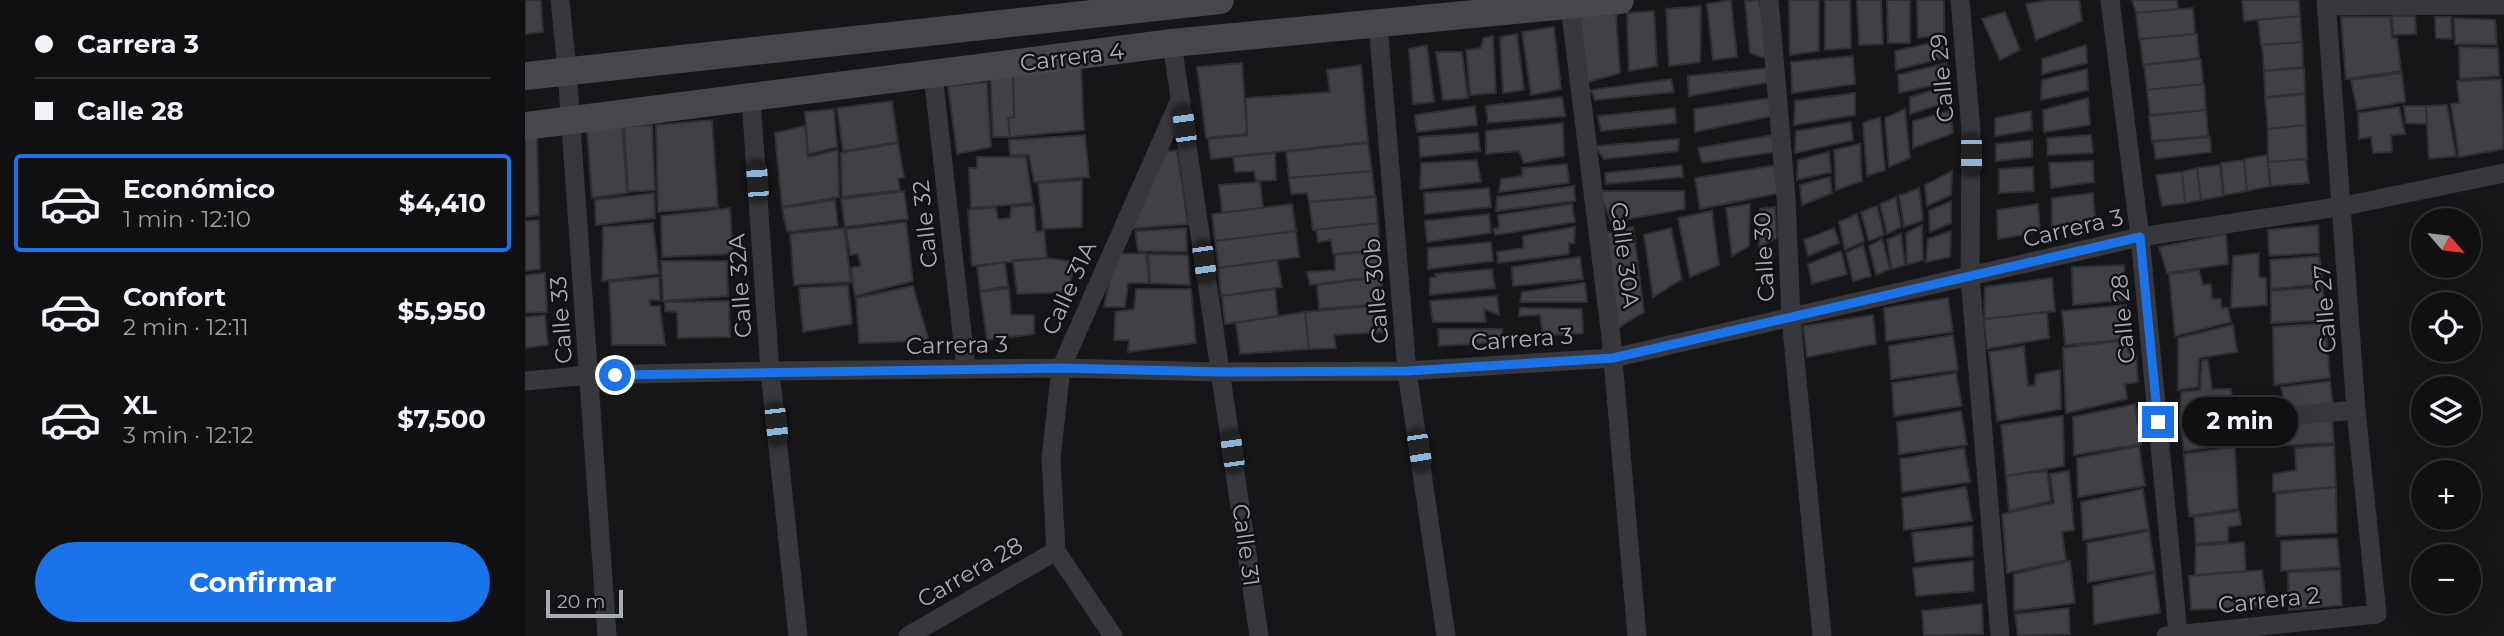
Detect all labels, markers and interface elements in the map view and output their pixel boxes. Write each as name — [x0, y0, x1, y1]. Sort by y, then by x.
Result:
text: Carrera 3 — [77, 28, 199, 60]
street label: Calle 29 — [1924, 32, 1960, 124]
street label: Carrera 4 — [1018, 37, 1126, 77]
text: Calle 28 — [77, 95, 184, 127]
car — [1171, 104, 1198, 148]
car — [1961, 134, 1982, 176]
car — [746, 159, 769, 203]
icon: car — [39, 172, 102, 235]
text: Económico — [123, 173, 275, 205]
street label: Calle 32 — [906, 179, 944, 269]
text: $4,410 — [399, 187, 486, 219]
street label: Calle 30A — [1605, 200, 1645, 310]
street label: Carrera 3 — [2020, 203, 2126, 253]
text: 1 min · 12:10 — [123, 205, 251, 233]
north arrow — [2411, 208, 2481, 278]
map controls — [2411, 208, 2481, 614]
street label: Calle 30 — [1748, 211, 1780, 303]
street label: Calle 32A — [722, 232, 758, 339]
street label: Calle 31A — [1036, 236, 1102, 339]
street label: Calle 30b — [1357, 237, 1395, 345]
car — [1191, 240, 1218, 284]
street label: Calle 27 — [2308, 264, 2342, 354]
street label: Calle 28 — [2105, 273, 2141, 365]
street label: Calle 33 — [544, 275, 578, 365]
icon: car — [39, 280, 102, 343]
text: Confort — [123, 281, 226, 313]
button: locate — [2411, 292, 2481, 362]
text: $5,950 — [397, 295, 486, 327]
text: 2 min · 12:11 — [123, 313, 249, 341]
street label: Carrera 3 — [1470, 321, 1574, 357]
street label: Carrera 3 — [906, 330, 1008, 360]
route start — [599, 359, 631, 391]
button: layers — [2411, 376, 2481, 446]
icon: car — [39, 388, 102, 451]
text: XL — [123, 389, 157, 421]
callout: 2 min — [2183, 398, 2298, 446]
car — [764, 402, 789, 446]
text: $7,500 — [397, 403, 486, 435]
route end — [2142, 406, 2174, 438]
text: 2 min — [2206, 407, 2274, 435]
text: 3 min · 12:12 — [123, 421, 254, 449]
car — [1406, 428, 1433, 472]
car — [1219, 429, 1246, 473]
button: + — [2411, 460, 2481, 530]
street label: Calle 31 — [1226, 502, 1266, 588]
street label: Carrera 28 — [912, 531, 1028, 613]
button: Confirmar — [35, 542, 490, 622]
button: − — [2411, 544, 2481, 614]
street label: Carrera 2 — [2217, 581, 2321, 619]
scale bar — [546, 587, 623, 619]
text: 20 m — [557, 590, 605, 613]

